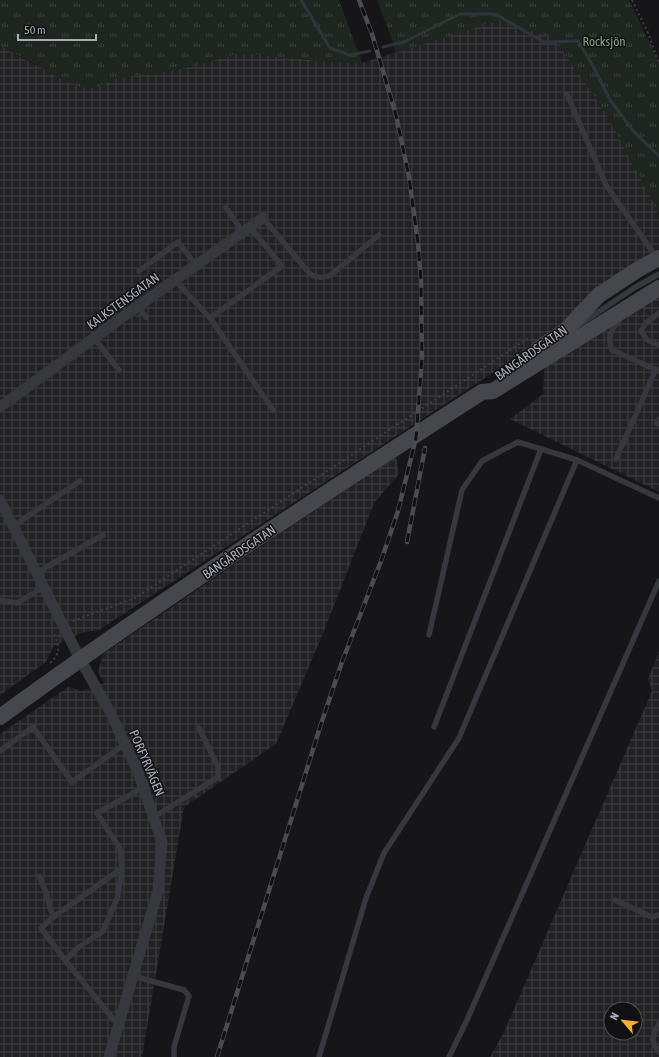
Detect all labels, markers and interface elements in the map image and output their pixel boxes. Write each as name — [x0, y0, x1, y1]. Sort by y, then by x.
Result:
scale bar — [18, 16, 96, 42]
text: 50 m — [24, 23, 46, 37]
park label: Rocksjön — [582, 34, 626, 49]
street label: KALKSTENSGATAN — [84, 270, 162, 332]
street label: BANGÅRDSGATAN — [492, 323, 570, 383]
street label: BANGÅRDSGATAN — [200, 522, 278, 582]
street label: PORFYRVÄGEN — [126, 728, 168, 798]
north arrow — [603, 1001, 643, 1041]
text: N — [607, 1011, 621, 1022]

